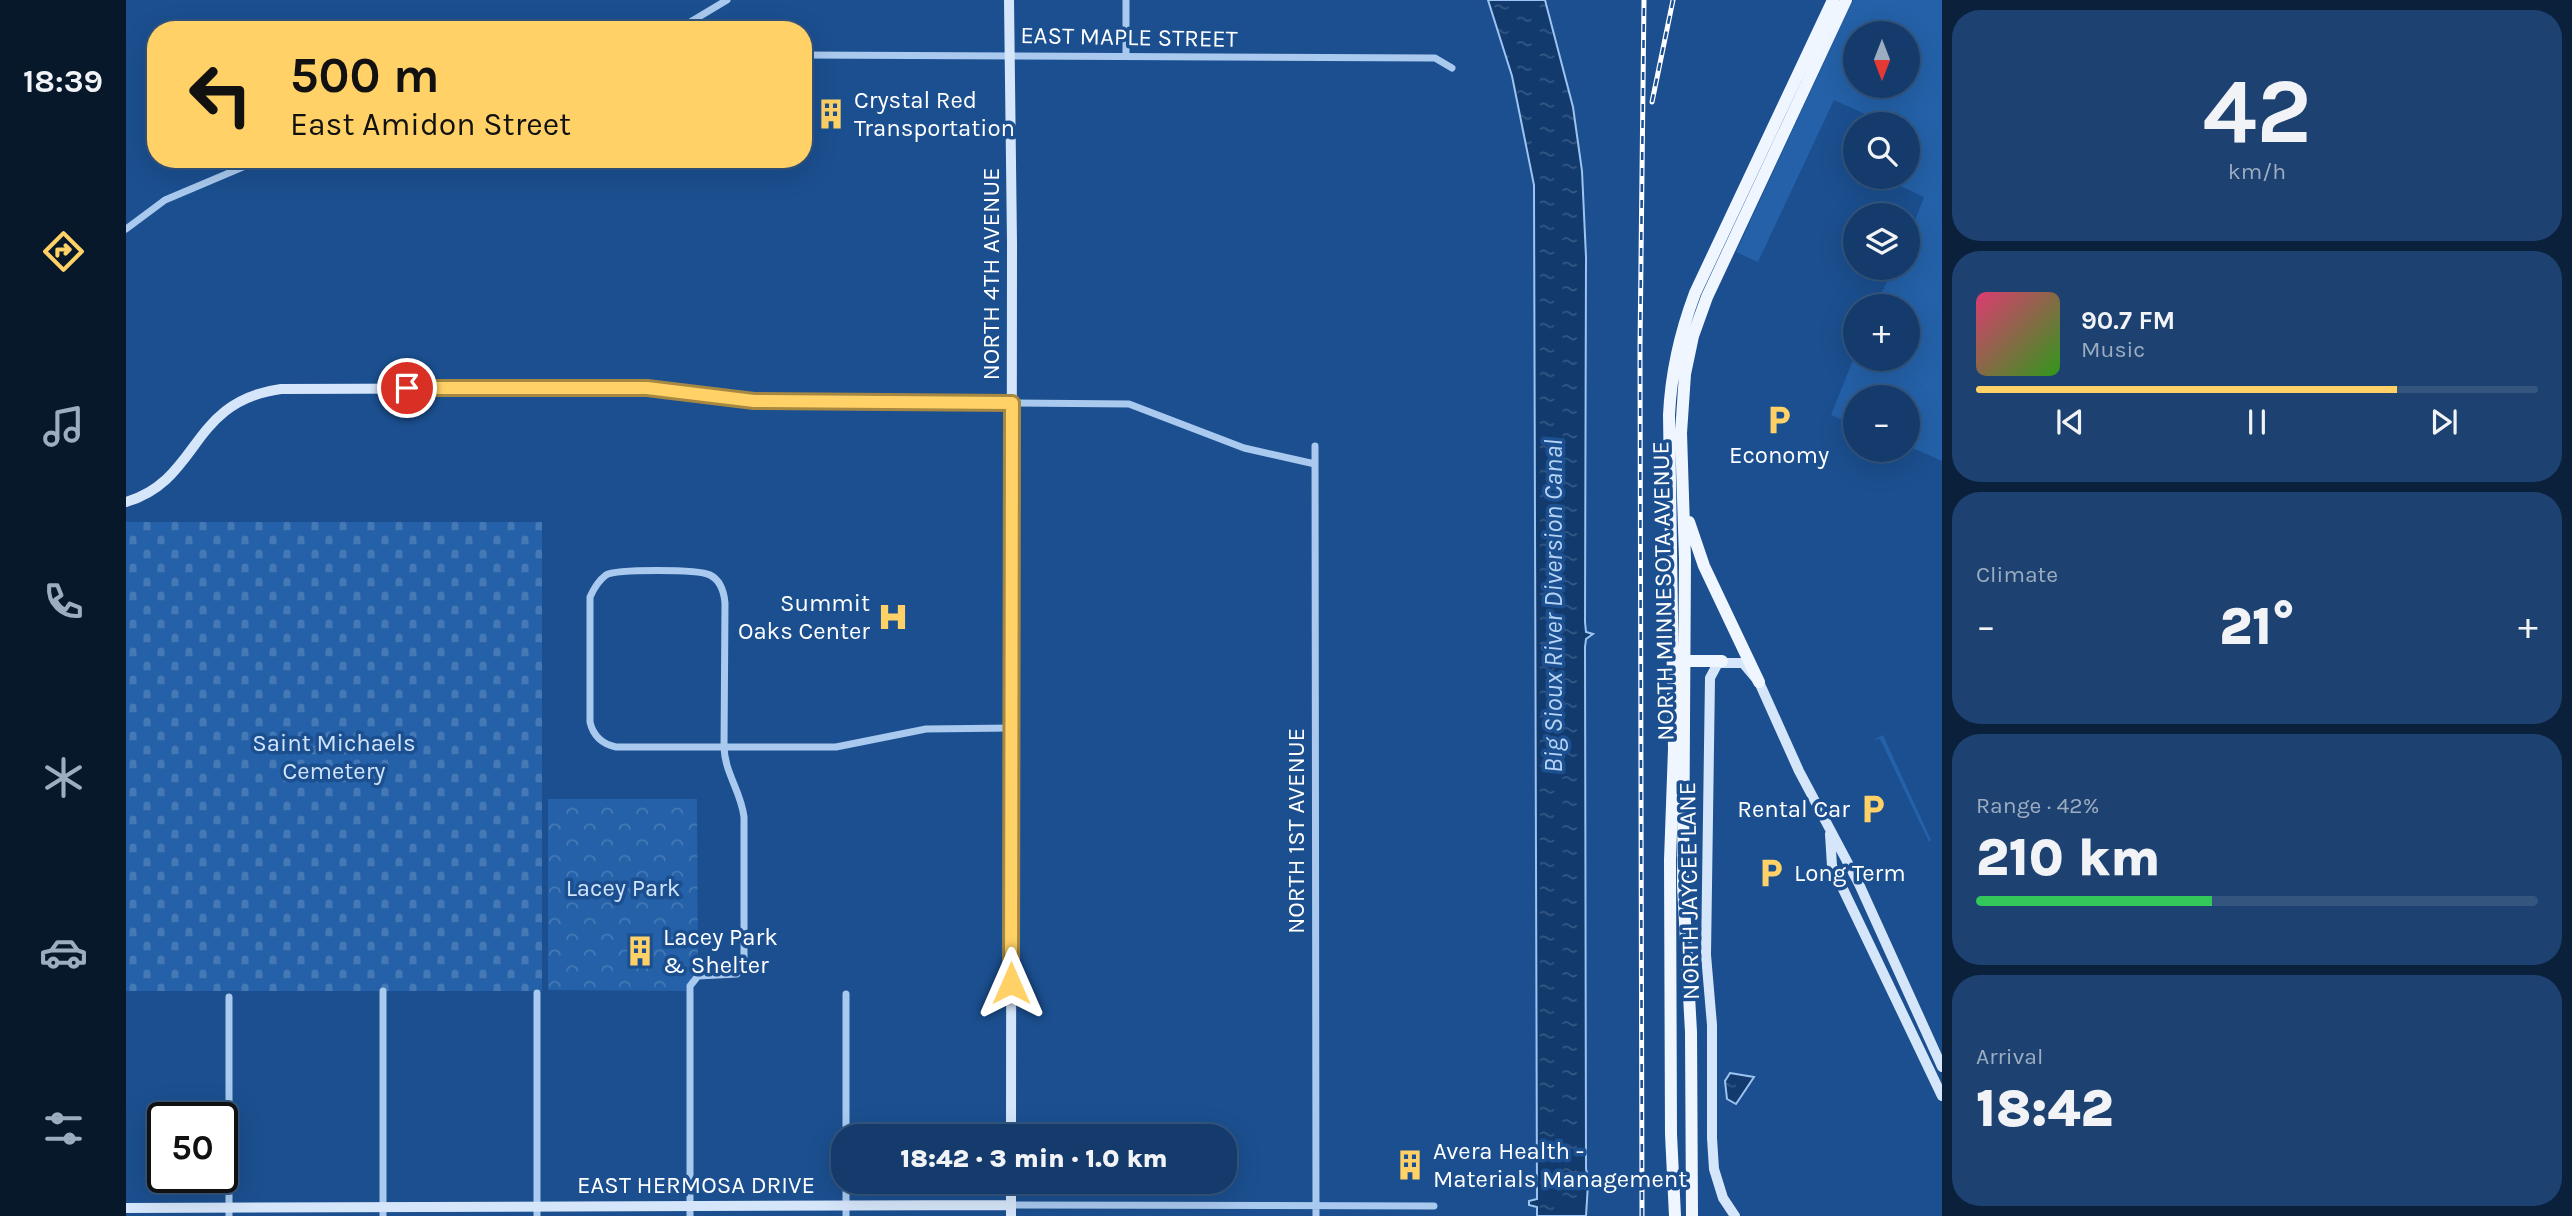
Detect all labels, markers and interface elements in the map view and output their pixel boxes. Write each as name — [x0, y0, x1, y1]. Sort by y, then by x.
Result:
street label: EAST MAPLE STREET — [1020, 21, 1238, 53]
north arrow — [1843, 21, 1920, 98]
map controls — [1843, 21, 1920, 462]
text: 500 m — [290, 47, 439, 104]
icon: left — [175, 49, 266, 140]
text: 42 — [2202, 59, 2312, 165]
text: 18:39 — [23, 63, 103, 100]
place label: Crystal Red Transportation — [854, 86, 1015, 142]
building icon: Crystal Red Transportation — [814, 97, 848, 131]
text: East Amidon Street — [290, 106, 571, 143]
button: search — [1843, 112, 1920, 189]
text: km/h — [2228, 158, 2286, 185]
street label: NORTH 4TH AVENUE — [977, 167, 1005, 381]
button: layers — [1843, 203, 1920, 280]
icon: directions — [39, 227, 88, 276]
button: + — [1843, 294, 1920, 371]
text: 90.7 FM — [2081, 305, 2175, 336]
text: Music — [2081, 336, 2145, 363]
pin — [377, 358, 437, 418]
icon: arrive — [388, 369, 426, 407]
button: − — [1843, 385, 1920, 462]
icon: music — [39, 402, 88, 451]
parking icon: Economy — [1762, 403, 1796, 437]
icon: previous — [2051, 403, 2089, 441]
icon: pause — [2238, 403, 2276, 441]
icon: next — [2425, 403, 2463, 441]
water label: Big Sioux River Diversion Canal — [1538, 439, 1569, 773]
street label: NORTH MINNESOTA AVENUE — [1646, 441, 1680, 741]
place label: Economy — [1729, 441, 1829, 469]
text: Climate — [1976, 561, 2058, 588]
icon: phone — [39, 577, 88, 626]
place label: Summit Oaks Center — [738, 589, 870, 645]
text: 21° — [2219, 596, 2295, 657]
hospital icon: Summit Oaks Center — [876, 600, 910, 634]
text: − — [1976, 604, 1996, 649]
text: + — [2518, 604, 2538, 649]
street label: NORTH 1ST AVENUE — [1282, 728, 1310, 934]
park label: Saint Michaels Cemetery — [252, 729, 416, 785]
icon: climate — [39, 753, 88, 802]
street label: NORTH JAYCEE LANE — [1673, 782, 1705, 1000]
parking icon: Rental Car — [1856, 792, 1890, 826]
text: Range · 42% — [1976, 792, 2099, 819]
place label: Rental Car — [1737, 795, 1850, 823]
text: 210 km — [1976, 827, 2160, 888]
parking icon: Long Term — [1754, 856, 1788, 890]
place label: Long Term — [1794, 859, 1906, 887]
park label: Lacey Park — [566, 874, 680, 902]
place label: Lacey Park & Shelter — [663, 923, 778, 979]
icon: car — [39, 928, 88, 977]
building icon: Lacey Park & Shelter — [623, 934, 657, 968]
position arrow — [974, 946, 1048, 1020]
text: Arrival — [1976, 1043, 2043, 1070]
text: 18:42 — [1976, 1078, 2113, 1139]
speed limit sign: 50 — [147, 1102, 238, 1193]
icon: filters — [39, 1104, 88, 1153]
place label: Avera Health - Materials Management — [1433, 1137, 1687, 1193]
text: 18:42 · 3 min · 1.0 km — [900, 1143, 1168, 1174]
building icon: Avera Health - Materials Management — [1393, 1148, 1427, 1182]
street label: EAST HERMOSA DRIVE — [577, 1171, 815, 1199]

